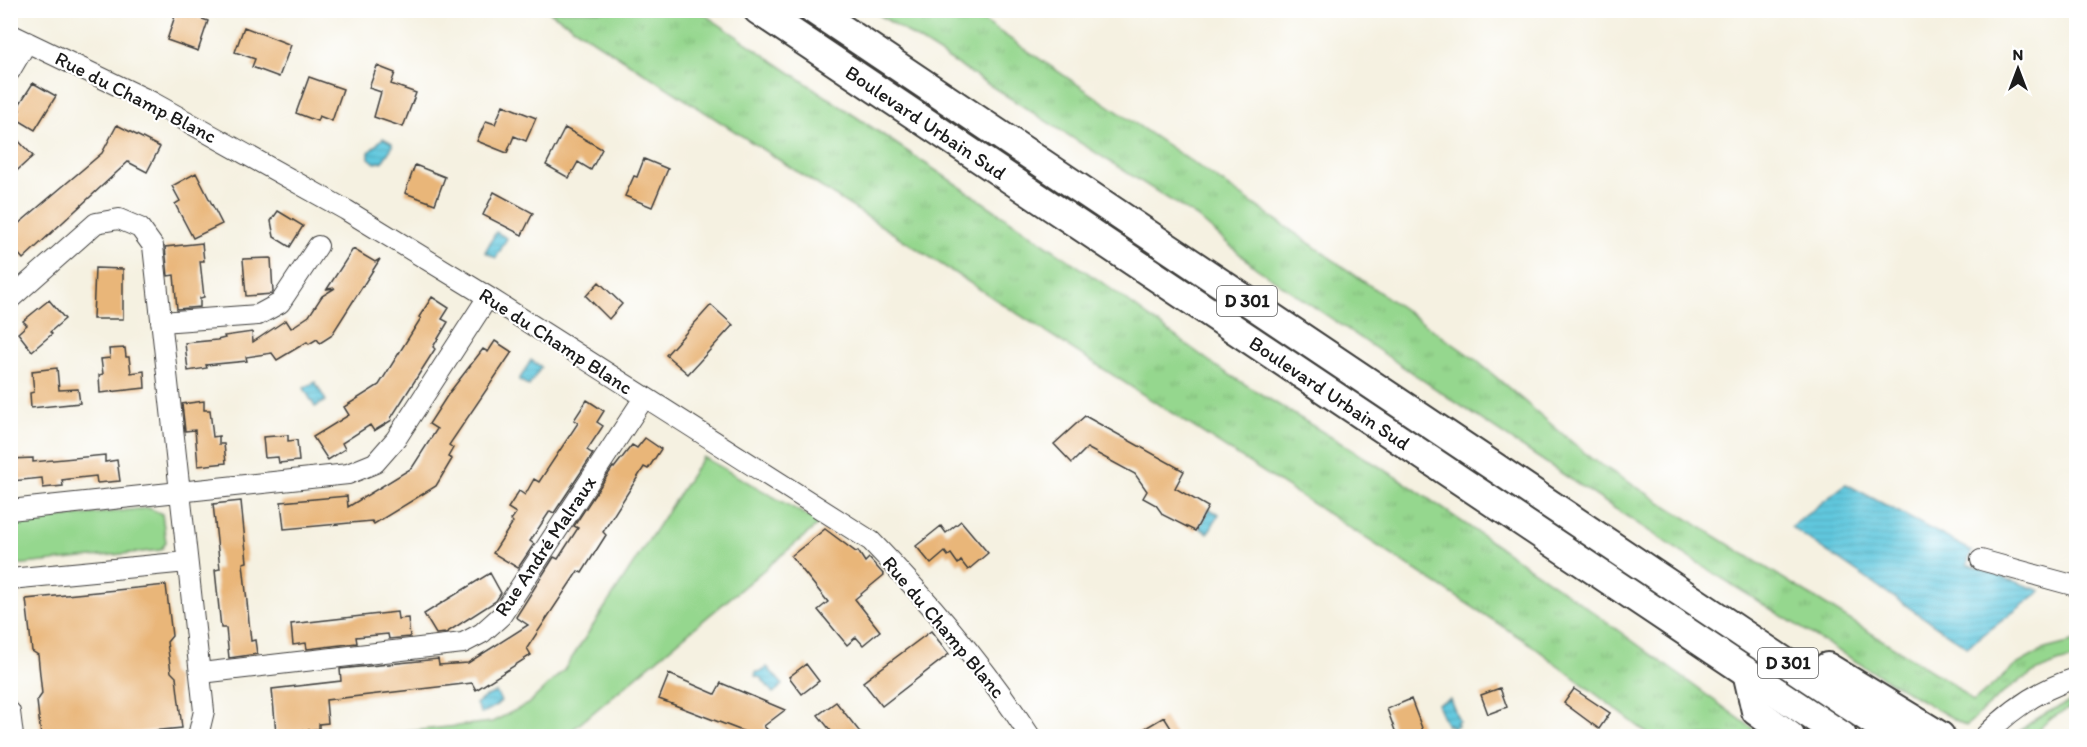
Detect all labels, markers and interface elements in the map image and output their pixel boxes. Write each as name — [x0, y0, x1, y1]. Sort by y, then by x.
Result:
north arrow — [1988, 39, 2048, 99]
text: N — [2013, 45, 2023, 64]
street label: Rue du Champ Blanc — [51, 46, 221, 148]
street label: Boulevard Urbain Sud — [841, 60, 1011, 185]
street label: Rue du Champ Blanc — [475, 282, 637, 400]
road number: D 301 — [1217, 286, 1277, 316]
street label: Boulevard Urbain Sud — [1245, 330, 1415, 455]
street label: Rue André Malraux — [489, 471, 601, 621]
street label: Rue du Champ Blanc — [878, 551, 1010, 703]
road number: D 301 — [1758, 648, 1818, 678]

